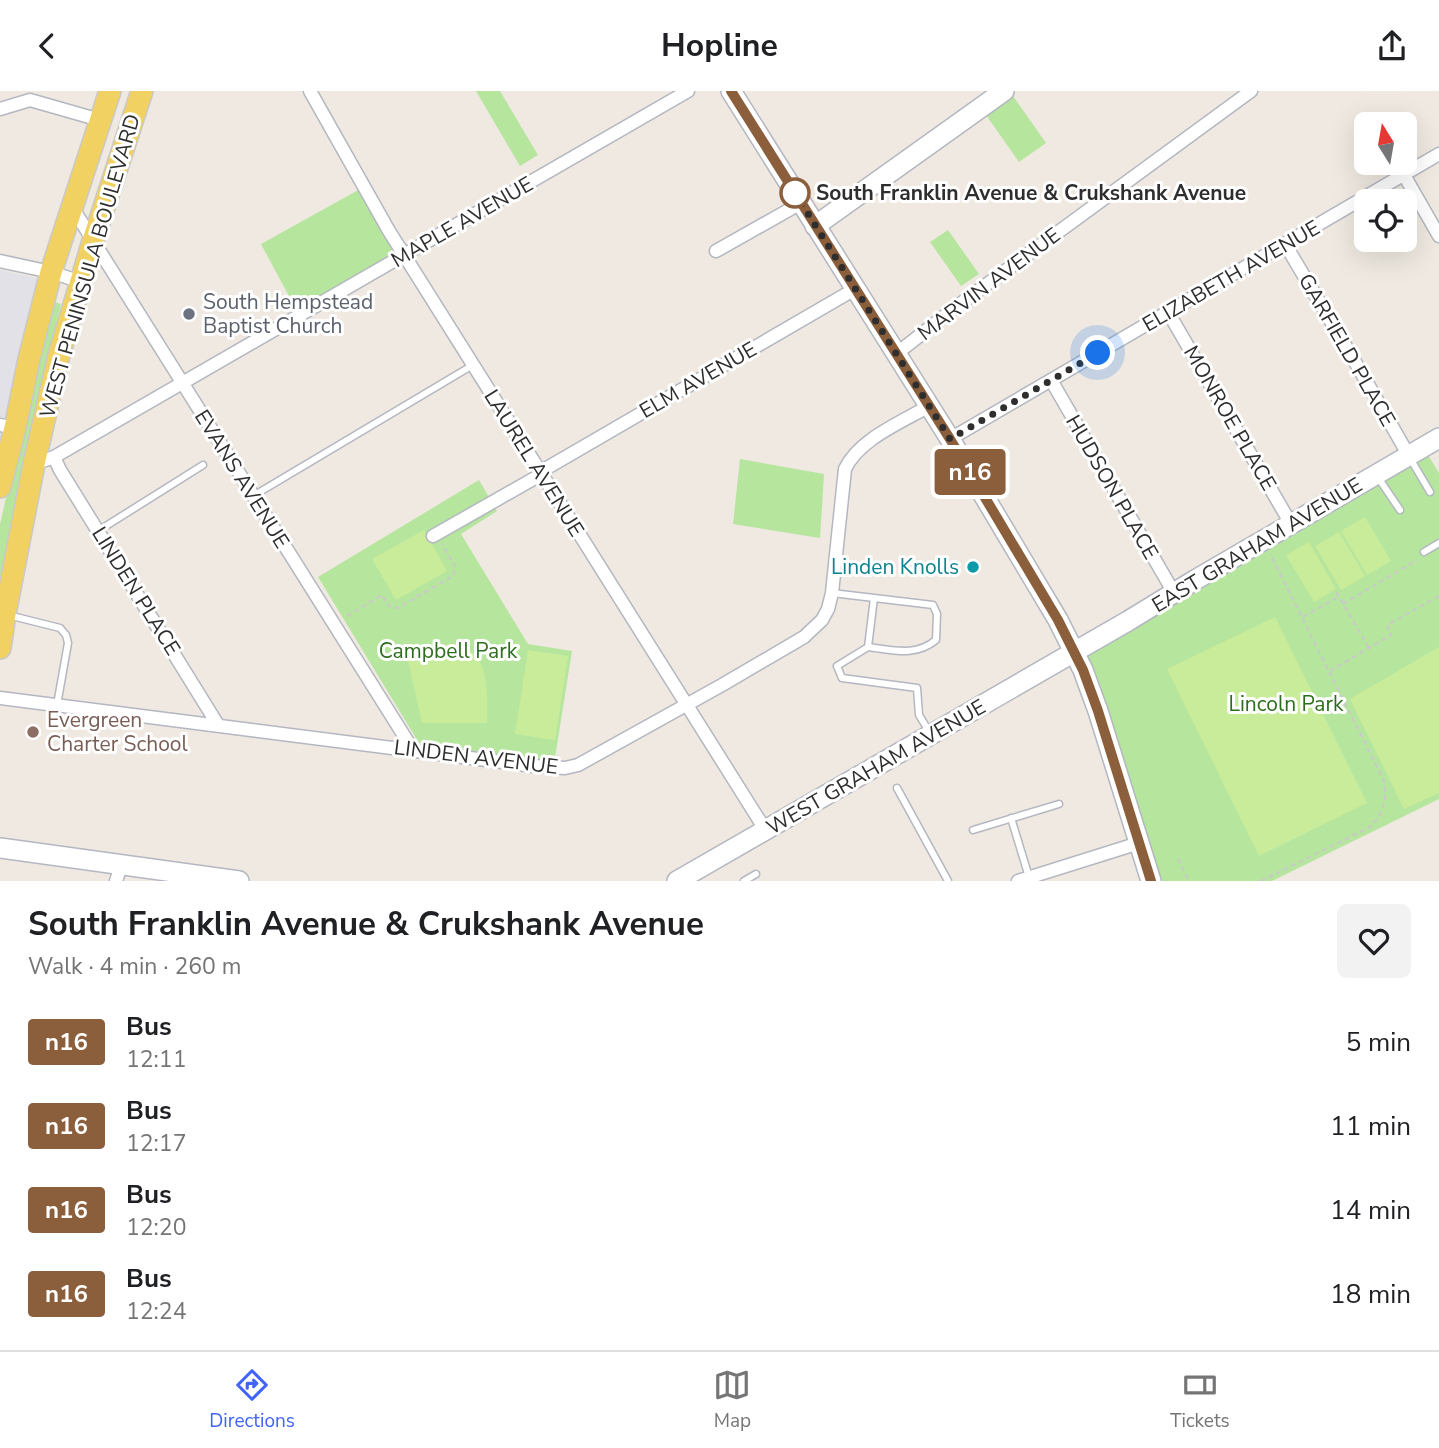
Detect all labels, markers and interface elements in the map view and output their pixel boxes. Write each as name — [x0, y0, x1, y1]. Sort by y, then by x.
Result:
text: Hopline — [661, 24, 778, 67]
icon: back — [28, 27, 66, 65]
icon: share — [1373, 27, 1411, 65]
street label: WEST PENINSULA BOULEVARD — [33, 111, 147, 421]
north arrow — [1354, 112, 1418, 175]
map controls — [1354, 112, 1417, 252]
street label: MAPLE AVENUE — [386, 170, 538, 274]
marker: South Franklin Avenue & Crukshank Avenue — [780, 178, 810, 208]
place label: South Franklin Avenue & Crukshank Avenue — [816, 179, 1246, 207]
button: locate — [1354, 189, 1417, 252]
street label: ELIZABETH AVENUE — [1137, 214, 1325, 338]
street label: MARVIN AVENUE — [912, 221, 1066, 347]
street label: GARFIELD PLACE — [1292, 269, 1402, 431]
place label: South Hempstead Baptist Church — [203, 288, 373, 340]
marker: South Hempstead Baptist Church — [181, 306, 197, 322]
street label: ELM AVENUE — [634, 335, 762, 425]
your location — [1080, 335, 1115, 370]
street label: MONROE PLACE — [1177, 340, 1283, 496]
street label: LAUREL AVENUE — [477, 384, 591, 542]
street label: EVANS AVENUE — [188, 404, 296, 554]
street label: HUDSON PLACE — [1059, 410, 1165, 564]
line badge: n16 — [930, 449, 1010, 495]
text: n16 — [949, 456, 991, 488]
street label: EAST GRAHAM AVENUE — [1147, 471, 1367, 619]
street label: LINDEN PLACE — [85, 521, 187, 661]
place label: Linden Knolls — [831, 553, 959, 581]
marker: Linden Knolls — [965, 559, 981, 575]
park label: Campbell Park — [379, 637, 518, 665]
park label: Lincoln Park — [1229, 690, 1344, 718]
street label: WEST GRAHAM AVENUE — [761, 693, 991, 841]
place label: Evergreen Charter School — [47, 706, 189, 758]
marker: Evergreen Charter School — [25, 724, 41, 740]
street label: LINDEN AVENUE — [392, 733, 560, 781]
text: South Franklin Avenue & Crukshank Avenue — [28, 902, 704, 947]
button: heart — [1337, 904, 1411, 978]
text: Walk · 4 min · 260 m — [28, 951, 241, 982]
text: Bus — [126, 1009, 172, 1044]
text: 5 min — [1346, 1025, 1411, 1060]
text: n16 — [45, 1026, 88, 1058]
text: 12:11 — [126, 1044, 186, 1075]
text: Bus — [126, 1093, 172, 1128]
text: 11 min — [1330, 1109, 1411, 1144]
text: n16 — [45, 1110, 88, 1142]
text: 12:17 — [126, 1128, 186, 1159]
text: Bus — [126, 1177, 172, 1212]
text: 14 min — [1330, 1193, 1411, 1228]
text: n16 — [45, 1194, 88, 1226]
text: 12:20 — [126, 1212, 186, 1243]
text: Bus — [126, 1261, 172, 1296]
text: 18 min — [1330, 1277, 1411, 1312]
text: n16 — [45, 1278, 88, 1310]
text: 12:24 — [126, 1296, 186, 1327]
tab: Directions — [209, 1366, 295, 1434]
tab: Map — [713, 1366, 751, 1434]
tab: Tickets — [1170, 1366, 1230, 1434]

